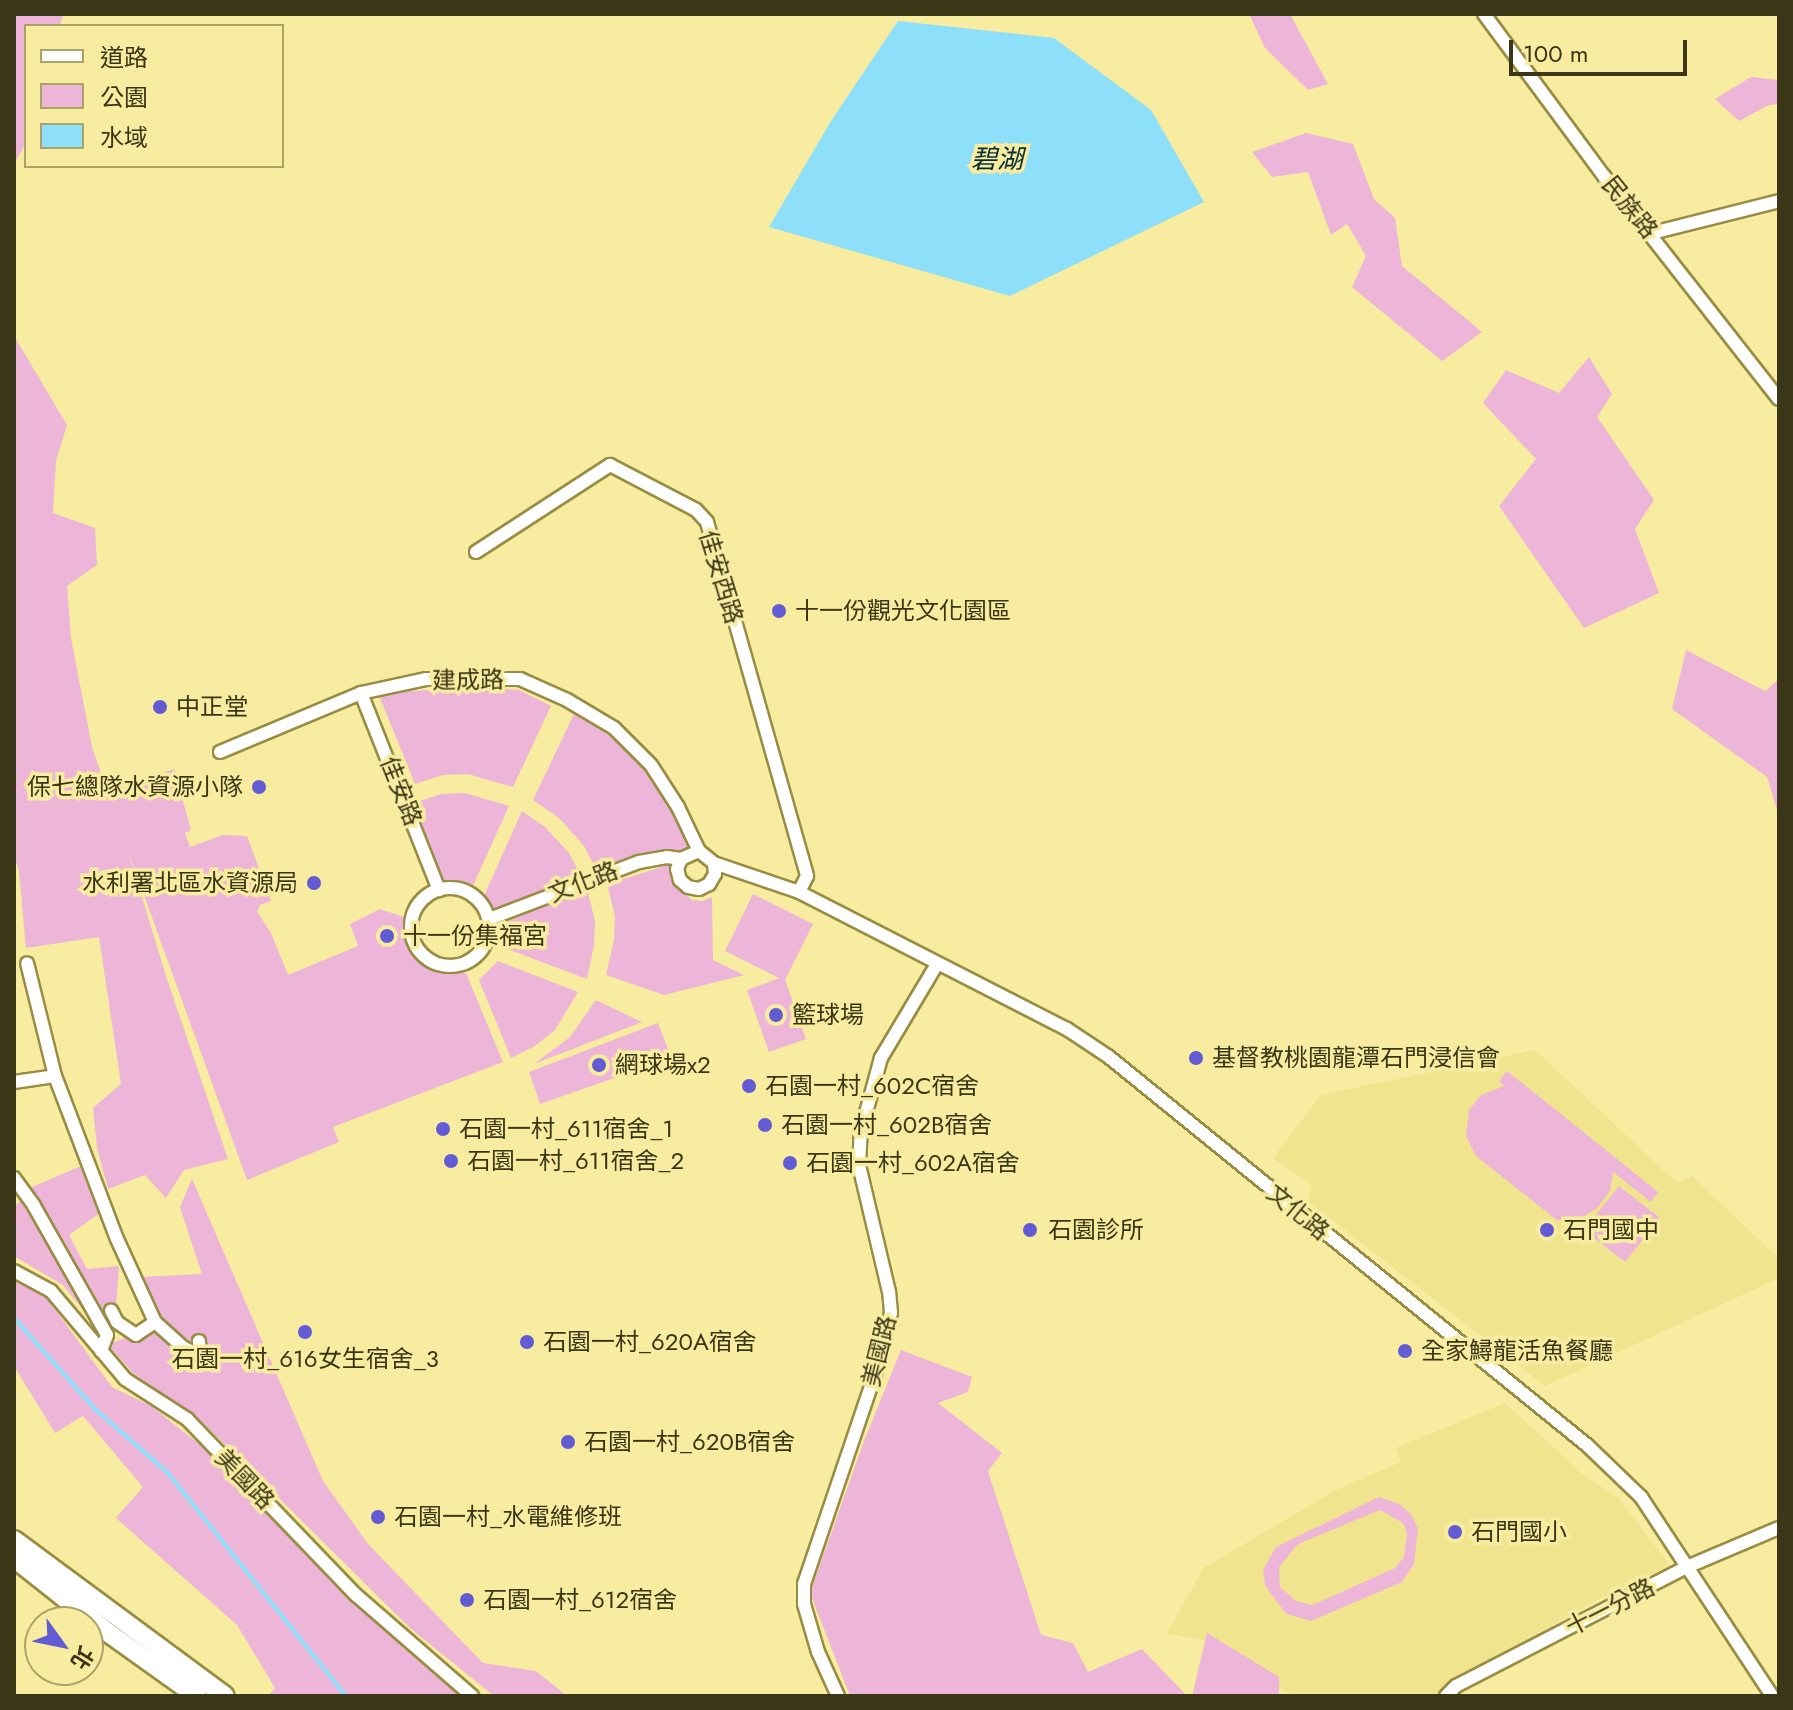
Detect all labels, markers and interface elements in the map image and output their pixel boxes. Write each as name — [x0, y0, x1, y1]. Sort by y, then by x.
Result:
legend — [24, 24, 284, 168]
scale bar — [1513, 24, 1691, 74]
text: 100 m — [1523, 36, 1589, 71]
text: 道路 — [100, 40, 148, 75]
text: 公園 — [100, 80, 148, 115]
text: 水域 — [100, 120, 148, 155]
water label: 碧湖 — [971, 144, 1023, 176]
street label: 民族路 — [1596, 170, 1664, 244]
street label: 佳安西路 — [693, 527, 749, 627]
place label: 十一份觀光文化園區 — [795, 597, 1011, 625]
marker: 十一份觀光文化園區 — [770, 602, 788, 620]
street label: 建成路 — [432, 665, 504, 695]
place label: 中正堂 — [176, 693, 248, 721]
marker: 中正堂 — [151, 698, 169, 716]
street label: 佳安路 — [374, 752, 428, 830]
place label: 保七總隊水資源小隊 — [27, 773, 243, 801]
marker: 保七總隊水資源小隊 — [250, 778, 268, 796]
street label: 文化路 — [544, 856, 622, 908]
place label: 水利署北區水資源局 — [82, 869, 298, 897]
marker: 水利署北區水資源局 — [305, 874, 323, 892]
place label: 十一份集福宮 — [403, 922, 547, 950]
marker: 十一份集福宮 — [378, 927, 396, 945]
place label: 籃球場 — [792, 1001, 864, 1029]
marker: 籃球場 — [767, 1006, 785, 1024]
place label: 基督教桃園龍潭石門浸信會 — [1212, 1044, 1500, 1072]
marker: 基督教桃園龍潭石門浸信會 — [1187, 1049, 1205, 1067]
place label: 網球場x2 — [615, 1051, 711, 1079]
marker: 網球場x2 — [590, 1056, 608, 1074]
place label: 石園一村_602C宿舍 — [765, 1072, 979, 1100]
marker: 石園一村_602C宿舍 — [740, 1077, 758, 1095]
place label: 石園一村_602B宿舍 — [781, 1111, 992, 1139]
place label: 石園一村_611宿舍_1 — [459, 1115, 673, 1143]
marker: 石園一村_602B宿舍 — [756, 1116, 774, 1134]
marker: 石園一村_611宿舍_1 — [434, 1120, 452, 1138]
place label: 石園一村_611宿舍_2 — [467, 1147, 684, 1175]
place label: 石園一村_602A宿舍 — [806, 1149, 1020, 1177]
marker: 石園一村_611宿舍_2 — [442, 1152, 460, 1170]
marker: 石園一村_602A宿舍 — [781, 1154, 799, 1172]
street label: 文化路 — [1261, 1178, 1335, 1246]
place label: 石園診所 — [1048, 1216, 1144, 1244]
place label: 石門國中 — [1563, 1216, 1659, 1244]
marker: 石園診所 — [1019, 1219, 1041, 1241]
marker: 石門國中 — [1538, 1221, 1556, 1239]
street label: 美國路 — [856, 1313, 902, 1389]
marker: 石園一村_616女生宿舍_3 — [296, 1323, 314, 1341]
place label: 石園一村_620A宿舍 — [543, 1328, 757, 1356]
marker: 石園一村_620A宿舍 — [518, 1333, 536, 1351]
place label: 全家鱘龍活魚餐廳 — [1421, 1337, 1613, 1365]
marker: 全家鱘龍活魚餐廳 — [1396, 1342, 1414, 1360]
place label: 石園一村_616女生宿舍_3 — [171, 1345, 439, 1373]
place label: 石園一村_620B宿舍 — [584, 1428, 795, 1456]
marker: 石園一村_620B宿舍 — [559, 1433, 577, 1451]
street label: 美國路 — [210, 1443, 280, 1515]
place label: 石園一村_水電維修班 — [394, 1503, 622, 1531]
marker: 石園一村_水電維修班 — [369, 1508, 387, 1526]
place label: 石門國小 — [1471, 1518, 1567, 1546]
marker: 石門國小 — [1446, 1523, 1464, 1541]
street label: 十一分路 — [1561, 1572, 1659, 1642]
place label: 石園一村_612宿舍 — [483, 1586, 677, 1614]
marker: 石園一村_612宿舍 — [458, 1591, 476, 1609]
north arrow — [24, 1606, 104, 1686]
text: 北 — [63, 1640, 102, 1676]

